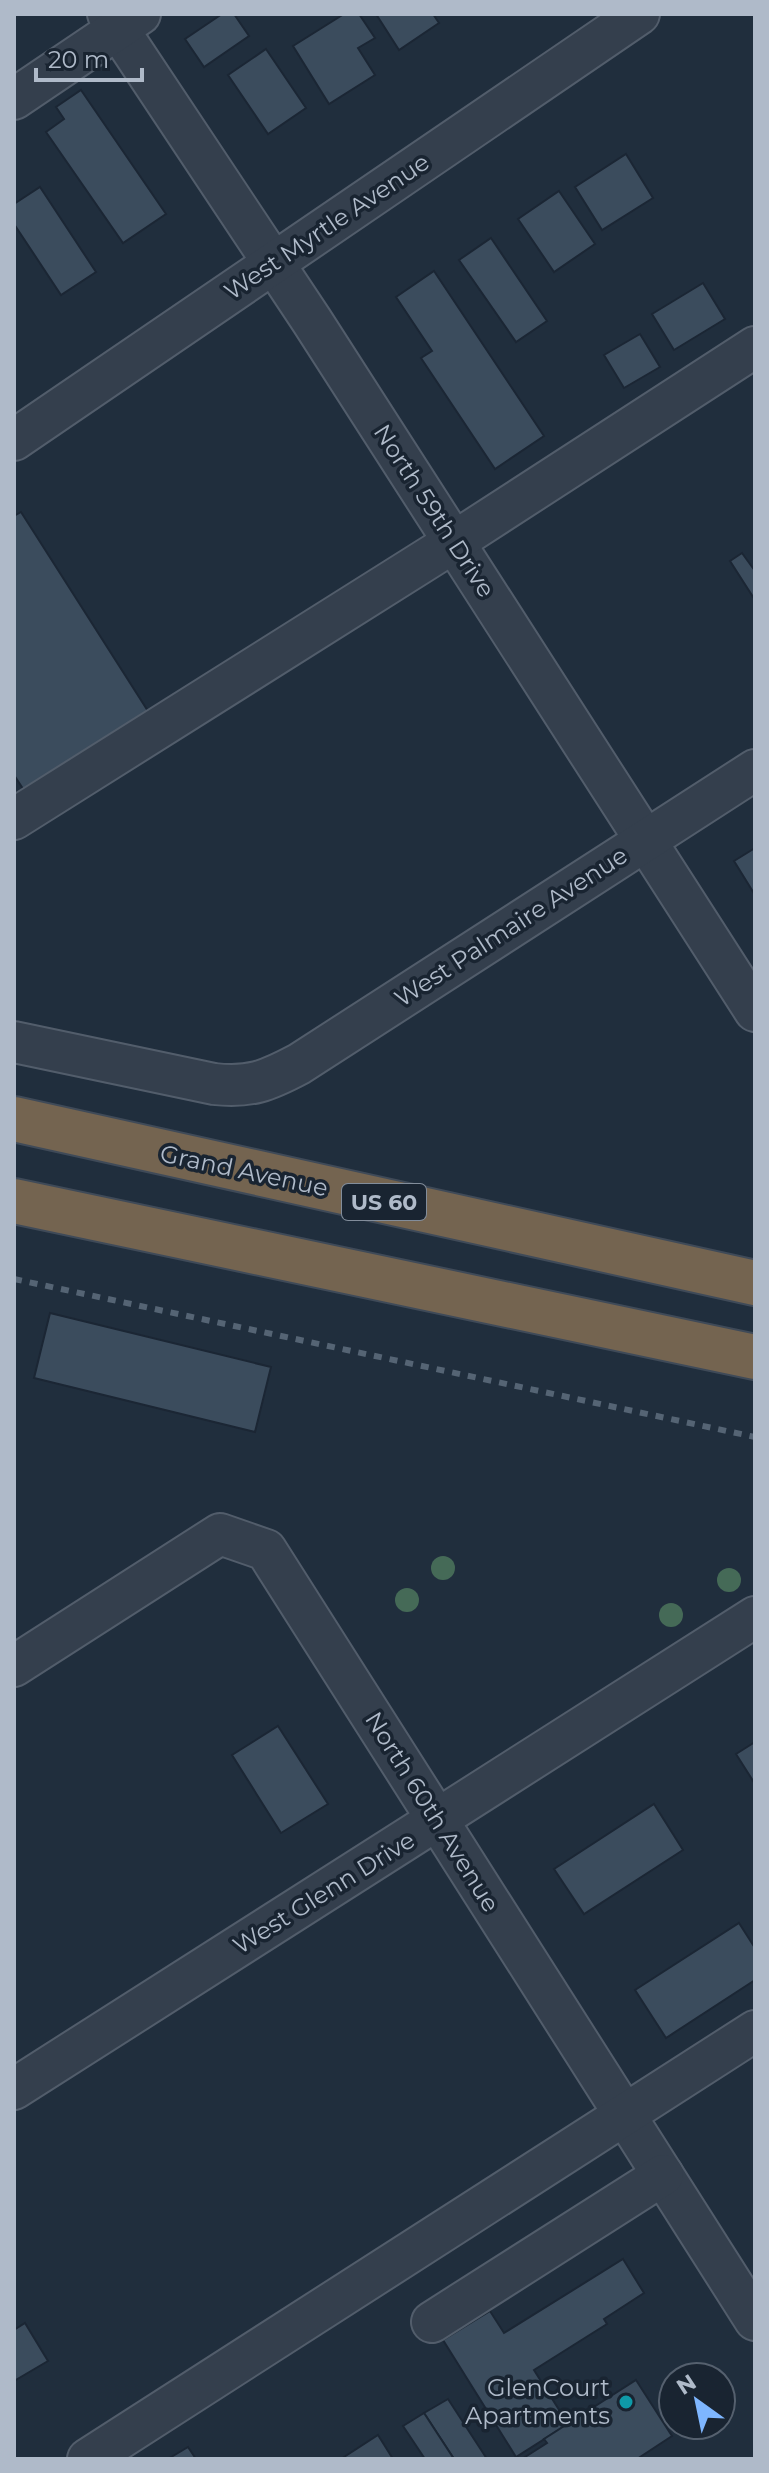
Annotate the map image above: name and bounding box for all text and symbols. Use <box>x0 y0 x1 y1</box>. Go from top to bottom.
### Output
scale bar <box>36 32 142 82</box>
text: 20 m <box>48 45 109 74</box>
street label: West Myrtle Avenue <box>219 147 435 306</box>
street label: North 59th Drive <box>368 419 501 603</box>
street label: West Palmaire Avenue <box>389 840 633 1013</box>
street label: Grand Avenue <box>158 1139 331 1202</box>
road number: US 60 <box>342 1184 426 1220</box>
street label: North 60th Avenue <box>359 1706 506 1917</box>
street label: West Glenn Drive <box>228 1825 420 1960</box>
north arrow <box>657 2361 737 2441</box>
text: N <box>672 2368 701 2401</box>
place label: GlenCourt Apartments <box>465 2373 610 2430</box>
marker: GlenCourt Apartments <box>617 2393 635 2411</box>

